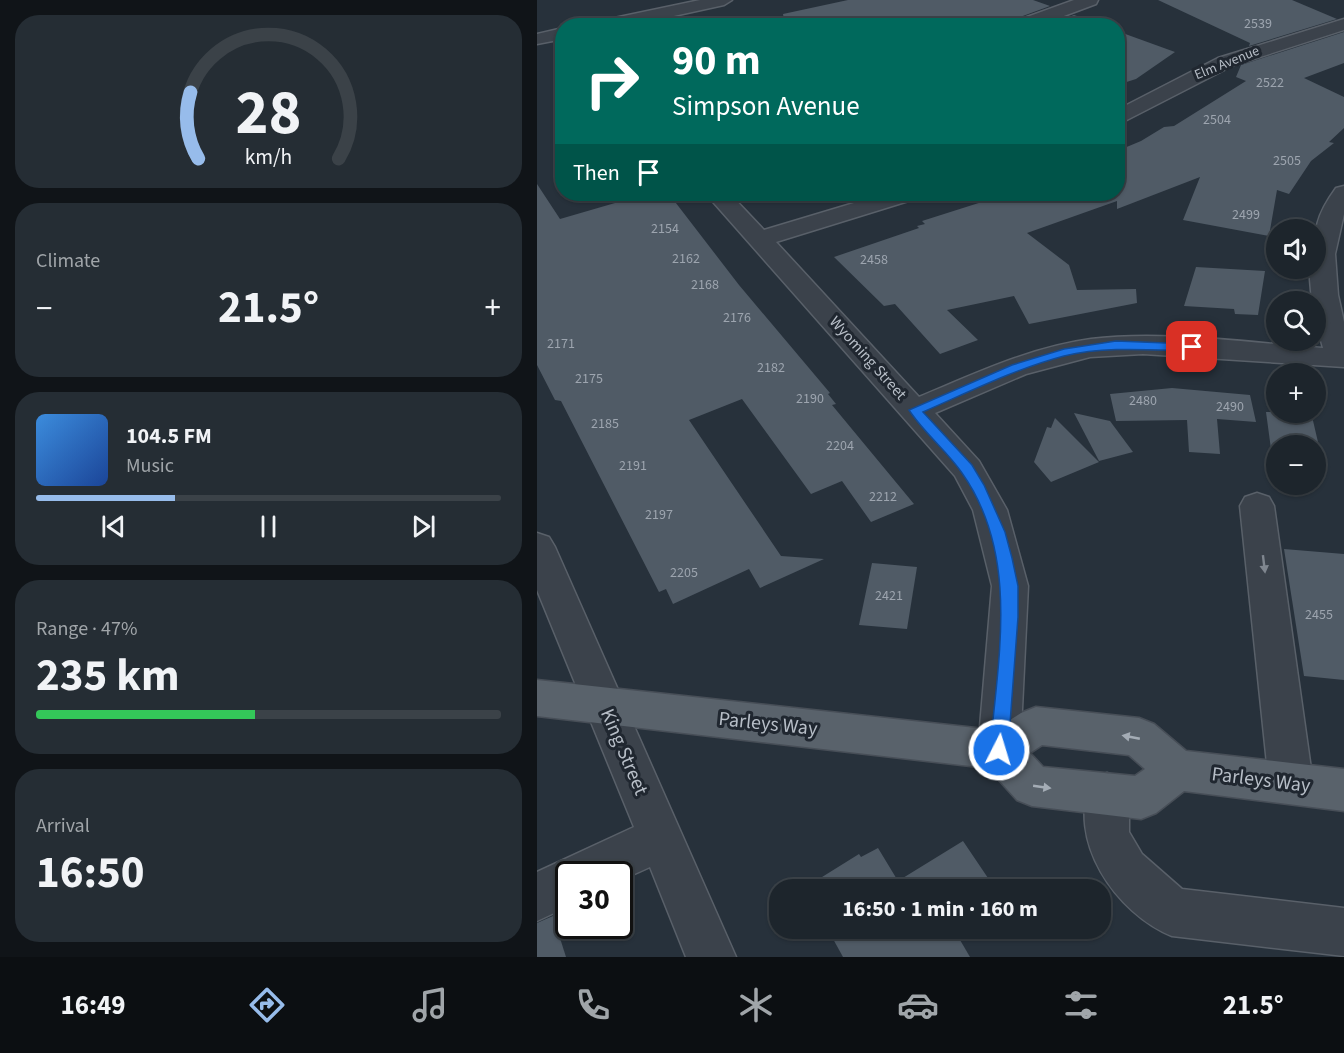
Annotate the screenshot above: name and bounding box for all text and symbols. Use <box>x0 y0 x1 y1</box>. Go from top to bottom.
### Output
house number: 2539 <box>1244 14 1272 34</box>
text: 90 m <box>672 31 761 91</box>
street label: Elm Avenue <box>1191 41 1263 85</box>
icon: right <box>573 42 651 120</box>
text: 28 <box>236 69 301 158</box>
house number: 2522 <box>1256 73 1284 93</box>
text: Simpson Avenue <box>672 87 860 126</box>
house number: 2504 <box>1203 110 1231 130</box>
text: km/h <box>245 142 292 173</box>
house number: 2505 <box>1273 151 1301 171</box>
icon: arrive <box>632 156 665 189</box>
text: Then <box>573 157 620 189</box>
house number: 2499 <box>1232 205 1260 225</box>
house number: 2154 <box>651 219 679 239</box>
map controls <box>1266 219 1326 495</box>
button: sound <box>1266 219 1326 279</box>
text: Climate <box>36 247 100 275</box>
house number: 2162 <box>672 249 700 269</box>
house number: 2458 <box>860 250 888 270</box>
house number: 2168 <box>691 275 719 295</box>
text: 21.5° <box>218 276 319 340</box>
text: − <box>36 285 52 332</box>
text: + <box>485 285 501 332</box>
button: search <box>1266 291 1326 351</box>
house number: 2176 <box>723 308 751 328</box>
street label: Wyoming Street <box>824 311 912 405</box>
pin <box>1166 321 1217 372</box>
icon: arrive <box>1175 330 1208 363</box>
house number: 2171 <box>547 334 575 354</box>
house number: 2182 <box>757 358 785 378</box>
button: + <box>1266 363 1326 423</box>
house number: 2175 <box>575 369 603 389</box>
house number: 2190 <box>796 389 824 409</box>
house number: 2480 <box>1129 391 1157 411</box>
house number: 2490 <box>1216 397 1244 417</box>
house number: 2185 <box>591 414 619 434</box>
text: 104.5 FM <box>126 420 212 452</box>
button: − <box>1266 435 1326 495</box>
house number: 2204 <box>826 436 854 456</box>
text: Music <box>126 452 174 480</box>
house number: 2191 <box>619 456 647 476</box>
house number: 2212 <box>869 487 897 507</box>
house number: 2197 <box>645 505 673 525</box>
icon: previous <box>97 510 130 543</box>
icon: pause <box>252 510 285 543</box>
icon: next <box>407 510 440 543</box>
one-way arrow <box>1259 554 1269 573</box>
house number: 2205 <box>670 563 698 583</box>
house number: 2421 <box>875 586 903 606</box>
house number: 2455 <box>1305 605 1333 625</box>
text: Range · 47% <box>36 615 137 643</box>
text: 235 km <box>36 644 180 708</box>
street label: King Street <box>593 704 655 800</box>
street label: Parleys Way <box>717 705 819 743</box>
position arrow <box>967 718 1031 782</box>
one-way arrow <box>1121 732 1140 741</box>
street label: Parleys Way <box>1210 760 1313 800</box>
one-way arrow <box>1033 782 1052 791</box>
text: Arrival <box>36 812 90 840</box>
text: 16:50 <box>36 841 145 905</box>
speed limit sign: 30 <box>555 861 633 939</box>
text: 16:50 · 1 min · 160 m <box>842 893 1038 925</box>
icon: directions <box>246 984 288 1026</box>
icon: music <box>409 984 451 1026</box>
icon: phone <box>572 984 614 1026</box>
icon: climate <box>735 984 777 1026</box>
icon: car <box>897 984 939 1026</box>
icon: filters <box>1060 984 1102 1026</box>
text: 16:49 <box>60 986 126 1025</box>
text: 21.5° <box>1223 986 1284 1025</box>

